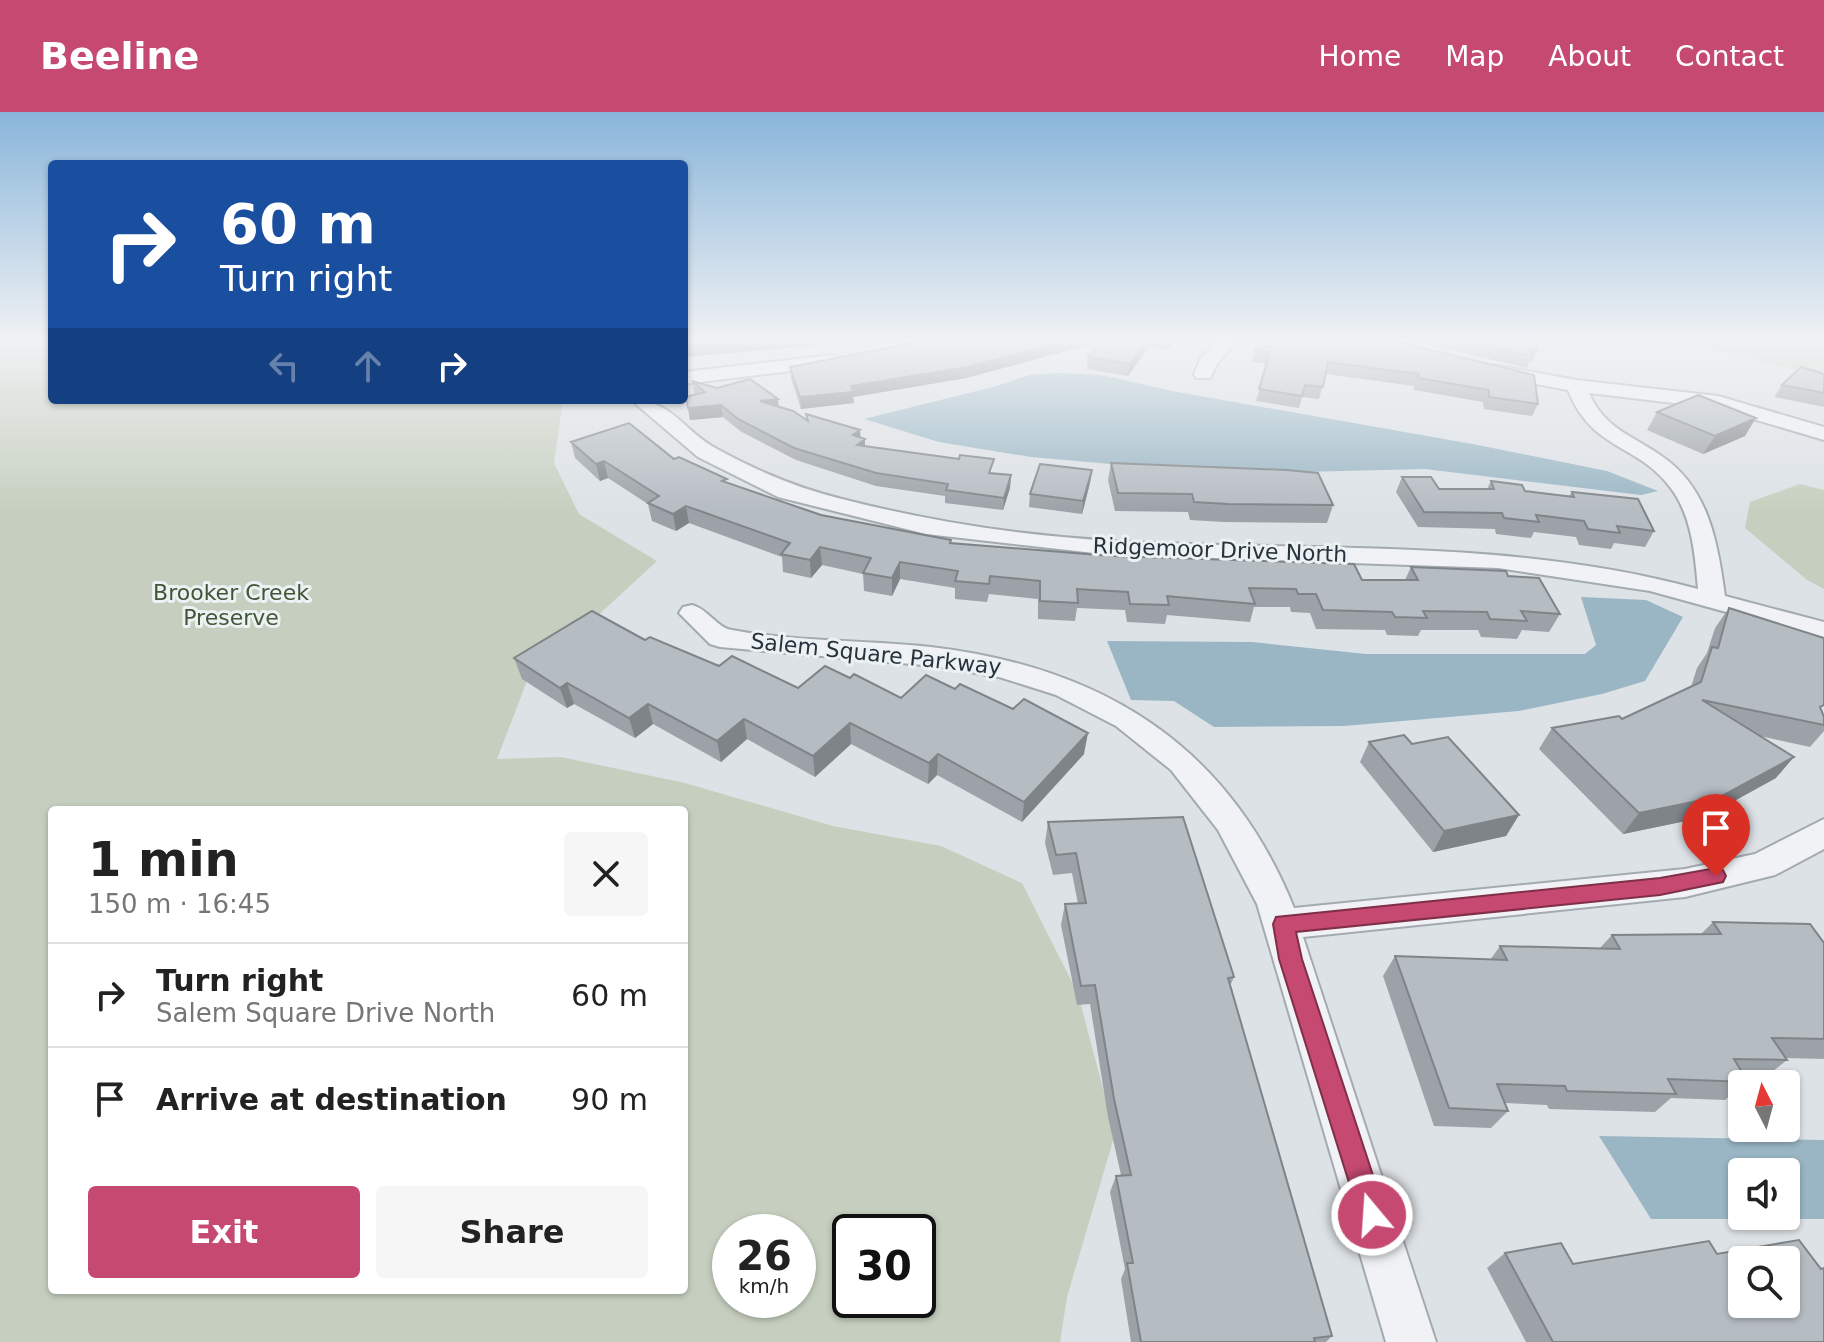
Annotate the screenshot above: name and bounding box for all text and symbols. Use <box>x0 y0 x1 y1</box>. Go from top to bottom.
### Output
text: Beeline <box>40 34 199 78</box>
text: Home <box>1318 40 1401 73</box>
text: Map <box>1445 40 1504 73</box>
text: About <box>1548 40 1631 73</box>
text: Contact <box>1675 40 1784 73</box>
text: 60 m <box>220 191 376 256</box>
icon: right <box>88 192 192 296</box>
text: Turn right <box>220 258 392 299</box>
icon: left <box>262 344 306 388</box>
icon: ahead <box>346 344 390 388</box>
icon: right <box>430 344 474 388</box>
street label: Ridgemoor Drive North <box>1092 533 1348 567</box>
park label: Brooker Creek Preserve <box>153 580 309 630</box>
street label: Salem Square Parkway <box>749 628 1003 680</box>
pin <box>1682 794 1750 876</box>
icon: arrive <box>1694 806 1738 850</box>
text: 1 min <box>88 831 239 887</box>
button: close <box>564 832 648 916</box>
text: 150 m · 16:45 <box>88 889 271 919</box>
text: Turn right <box>156 963 323 998</box>
icon: right <box>88 973 132 1017</box>
text: 60 m <box>571 978 648 1013</box>
text: Salem Square Drive North <box>156 998 495 1028</box>
north arrow <box>1728 1070 1800 1142</box>
map controls <box>1728 1070 1800 1318</box>
icon: arrive <box>88 1077 132 1121</box>
text: Arrive at destination <box>156 1082 507 1117</box>
text: 90 m <box>571 1082 648 1117</box>
button: sound <box>1728 1158 1800 1230</box>
position arrow <box>1330 1173 1414 1257</box>
button: Exit <box>88 1186 360 1278</box>
button: Share <box>376 1186 648 1278</box>
speed limit sign: 30 <box>832 1214 936 1318</box>
text: 26 <box>736 1233 792 1279</box>
button: search <box>1728 1246 1800 1318</box>
text: km/h <box>739 1274 789 1298</box>

